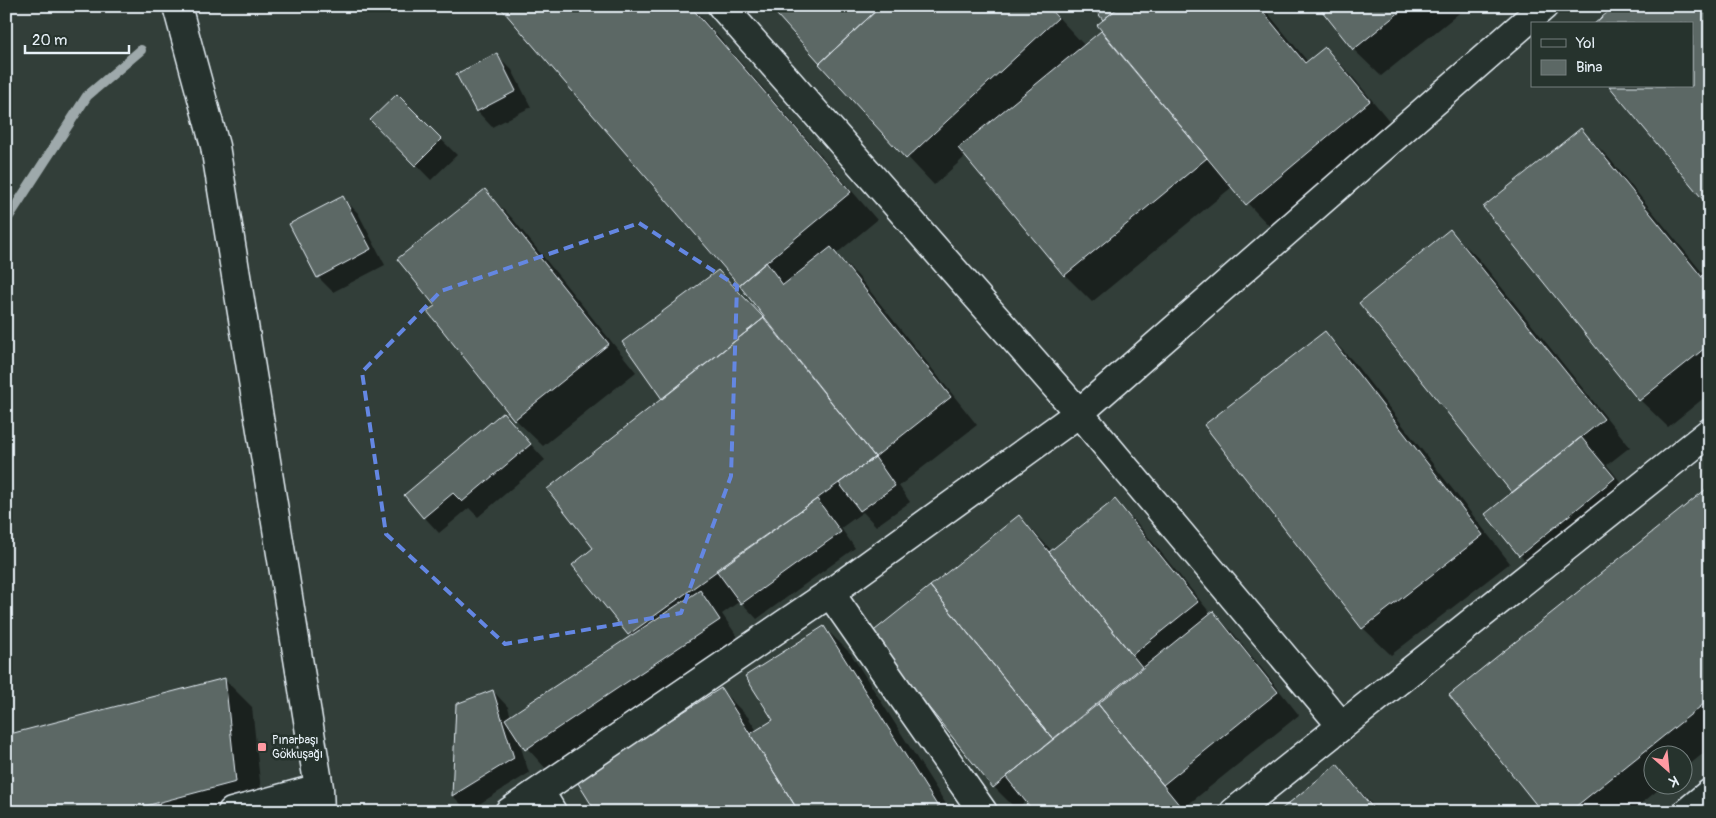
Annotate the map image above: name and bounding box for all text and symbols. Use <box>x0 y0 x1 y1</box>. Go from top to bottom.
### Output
scale bar <box>25 22 129 54</box>
legend <box>1531 22 1694 88</box>
text: 20 m <box>32 31 67 50</box>
text: Yol <box>1575 34 1595 53</box>
text: Bina <box>1576 58 1603 77</box>
place label: Pınarbaşı Gökkuşağı <box>272 733 323 762</box>
marker: Pınarbaşı Gökkuşağı <box>256 741 268 753</box>
north arrow <box>1644 746 1694 796</box>
text: K <box>1666 772 1681 791</box>

